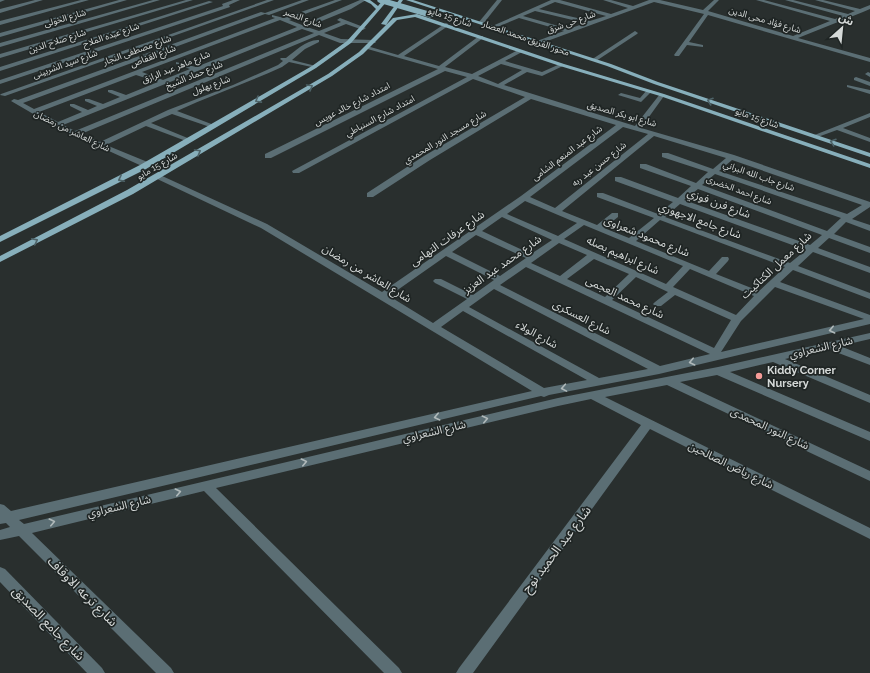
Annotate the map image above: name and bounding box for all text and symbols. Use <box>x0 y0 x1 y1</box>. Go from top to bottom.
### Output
street label: شارع 15 مايو <box>426 5 473 31</box>
street label: شارع فؤاد محى الدين <box>727 5 802 37</box>
street label: شارع النصر <box>281 6 323 31</box>
street label: شارع الخولى <box>43 7 88 31</box>
north arrow <box>822 8 862 48</box>
street label: شارع حى شرق <box>545 9 598 37</box>
text: ش <box>837 10 856 29</box>
street label: محور الفريق محمد العصار <box>480 18 571 59</box>
street label: شارع عبده الملاح <box>81 21 141 51</box>
street label: شارع صلاح الدين <box>27 27 88 57</box>
street label: شارع مصطفى النجار <box>100 33 173 69</box>
street label: شارع القفاص <box>129 43 178 71</box>
street label: شارع سيد الشربينى <box>31 48 99 82</box>
street label: شارع ماهر عبد الرازق <box>140 49 212 87</box>
street label: شارع حماد الشيخ <box>164 59 225 93</box>
street label: شارع بهلول <box>190 73 232 98</box>
street label: امتداد شارع خالد عويس <box>312 81 393 129</box>
one-way arrow <box>306 84 313 91</box>
street label: امتداد شارع السنباطي <box>344 93 417 140</box>
one-way arrow <box>254 96 262 103</box>
one-way arrow <box>706 98 713 106</box>
street label: شارع ابو بكر الصديق <box>586 99 658 131</box>
street label: شارع 15 مايو <box>733 106 780 132</box>
street label: شارع العاشر من رمضان <box>32 108 112 156</box>
street label: شارع مسجد النور المحمدي <box>402 108 489 167</box>
street label: شارع عبد المنعم الشامى <box>530 123 605 184</box>
one-way arrow <box>830 139 837 147</box>
street label: شارع حسن عبد ربه <box>570 140 629 190</box>
street label: شارع 15 مايو <box>135 150 180 183</box>
one-way arrow <box>194 150 201 157</box>
street label: شارع جاب الله البراني <box>721 159 796 195</box>
one-way arrow <box>117 174 125 182</box>
street label: شارع احمد الخضرى <box>704 174 773 208</box>
street label: شارع فرن فوزي <box>685 186 753 223</box>
street label: شارع جامع الاجهوري <box>656 199 743 244</box>
street label: شارع عرفات التهامى <box>408 208 488 270</box>
street label: شارع محمود شعراوى <box>602 213 692 261</box>
street label: شارع معمل الكتاكيت <box>738 229 815 302</box>
street label: شارع محمد عبد العزيز <box>460 232 545 298</box>
street label: شارع ابراهيم بصله <box>584 234 661 279</box>
one-way arrow <box>30 238 38 246</box>
street label: شارع العاشر من رمضان <box>319 242 414 306</box>
street label: شارع محمد العجمى <box>583 274 666 322</box>
street label: شارع العسكرى <box>550 297 613 339</box>
street label: شارع الولاء <box>513 318 560 352</box>
one-way arrow <box>829 325 836 334</box>
street label: شارع الشعراوي <box>788 334 855 364</box>
one-way arrow <box>688 358 695 366</box>
place label: Kiddy Corner Nursery <box>767 364 836 390</box>
marker: Kiddy Corner Nursery <box>754 371 764 381</box>
one-way arrow <box>561 383 567 392</box>
street label: شارع النور المحمدى <box>728 405 811 453</box>
one-way arrow <box>434 412 441 420</box>
one-way arrow <box>482 415 489 423</box>
street label: شارع الشعراوي <box>401 418 468 448</box>
street label: شارع رياض الصالحين <box>686 439 776 493</box>
one-way arrow <box>301 458 308 467</box>
one-way arrow <box>175 489 181 497</box>
street label: شارع الشعراوي <box>86 493 153 523</box>
street label: شارع عبد الحميد نوح <box>519 503 596 598</box>
one-way arrow <box>48 519 55 527</box>
street label: شارع ترعه الاوقاف <box>43 553 121 631</box>
street label: شارع جامع الصديق <box>7 583 88 666</box>

